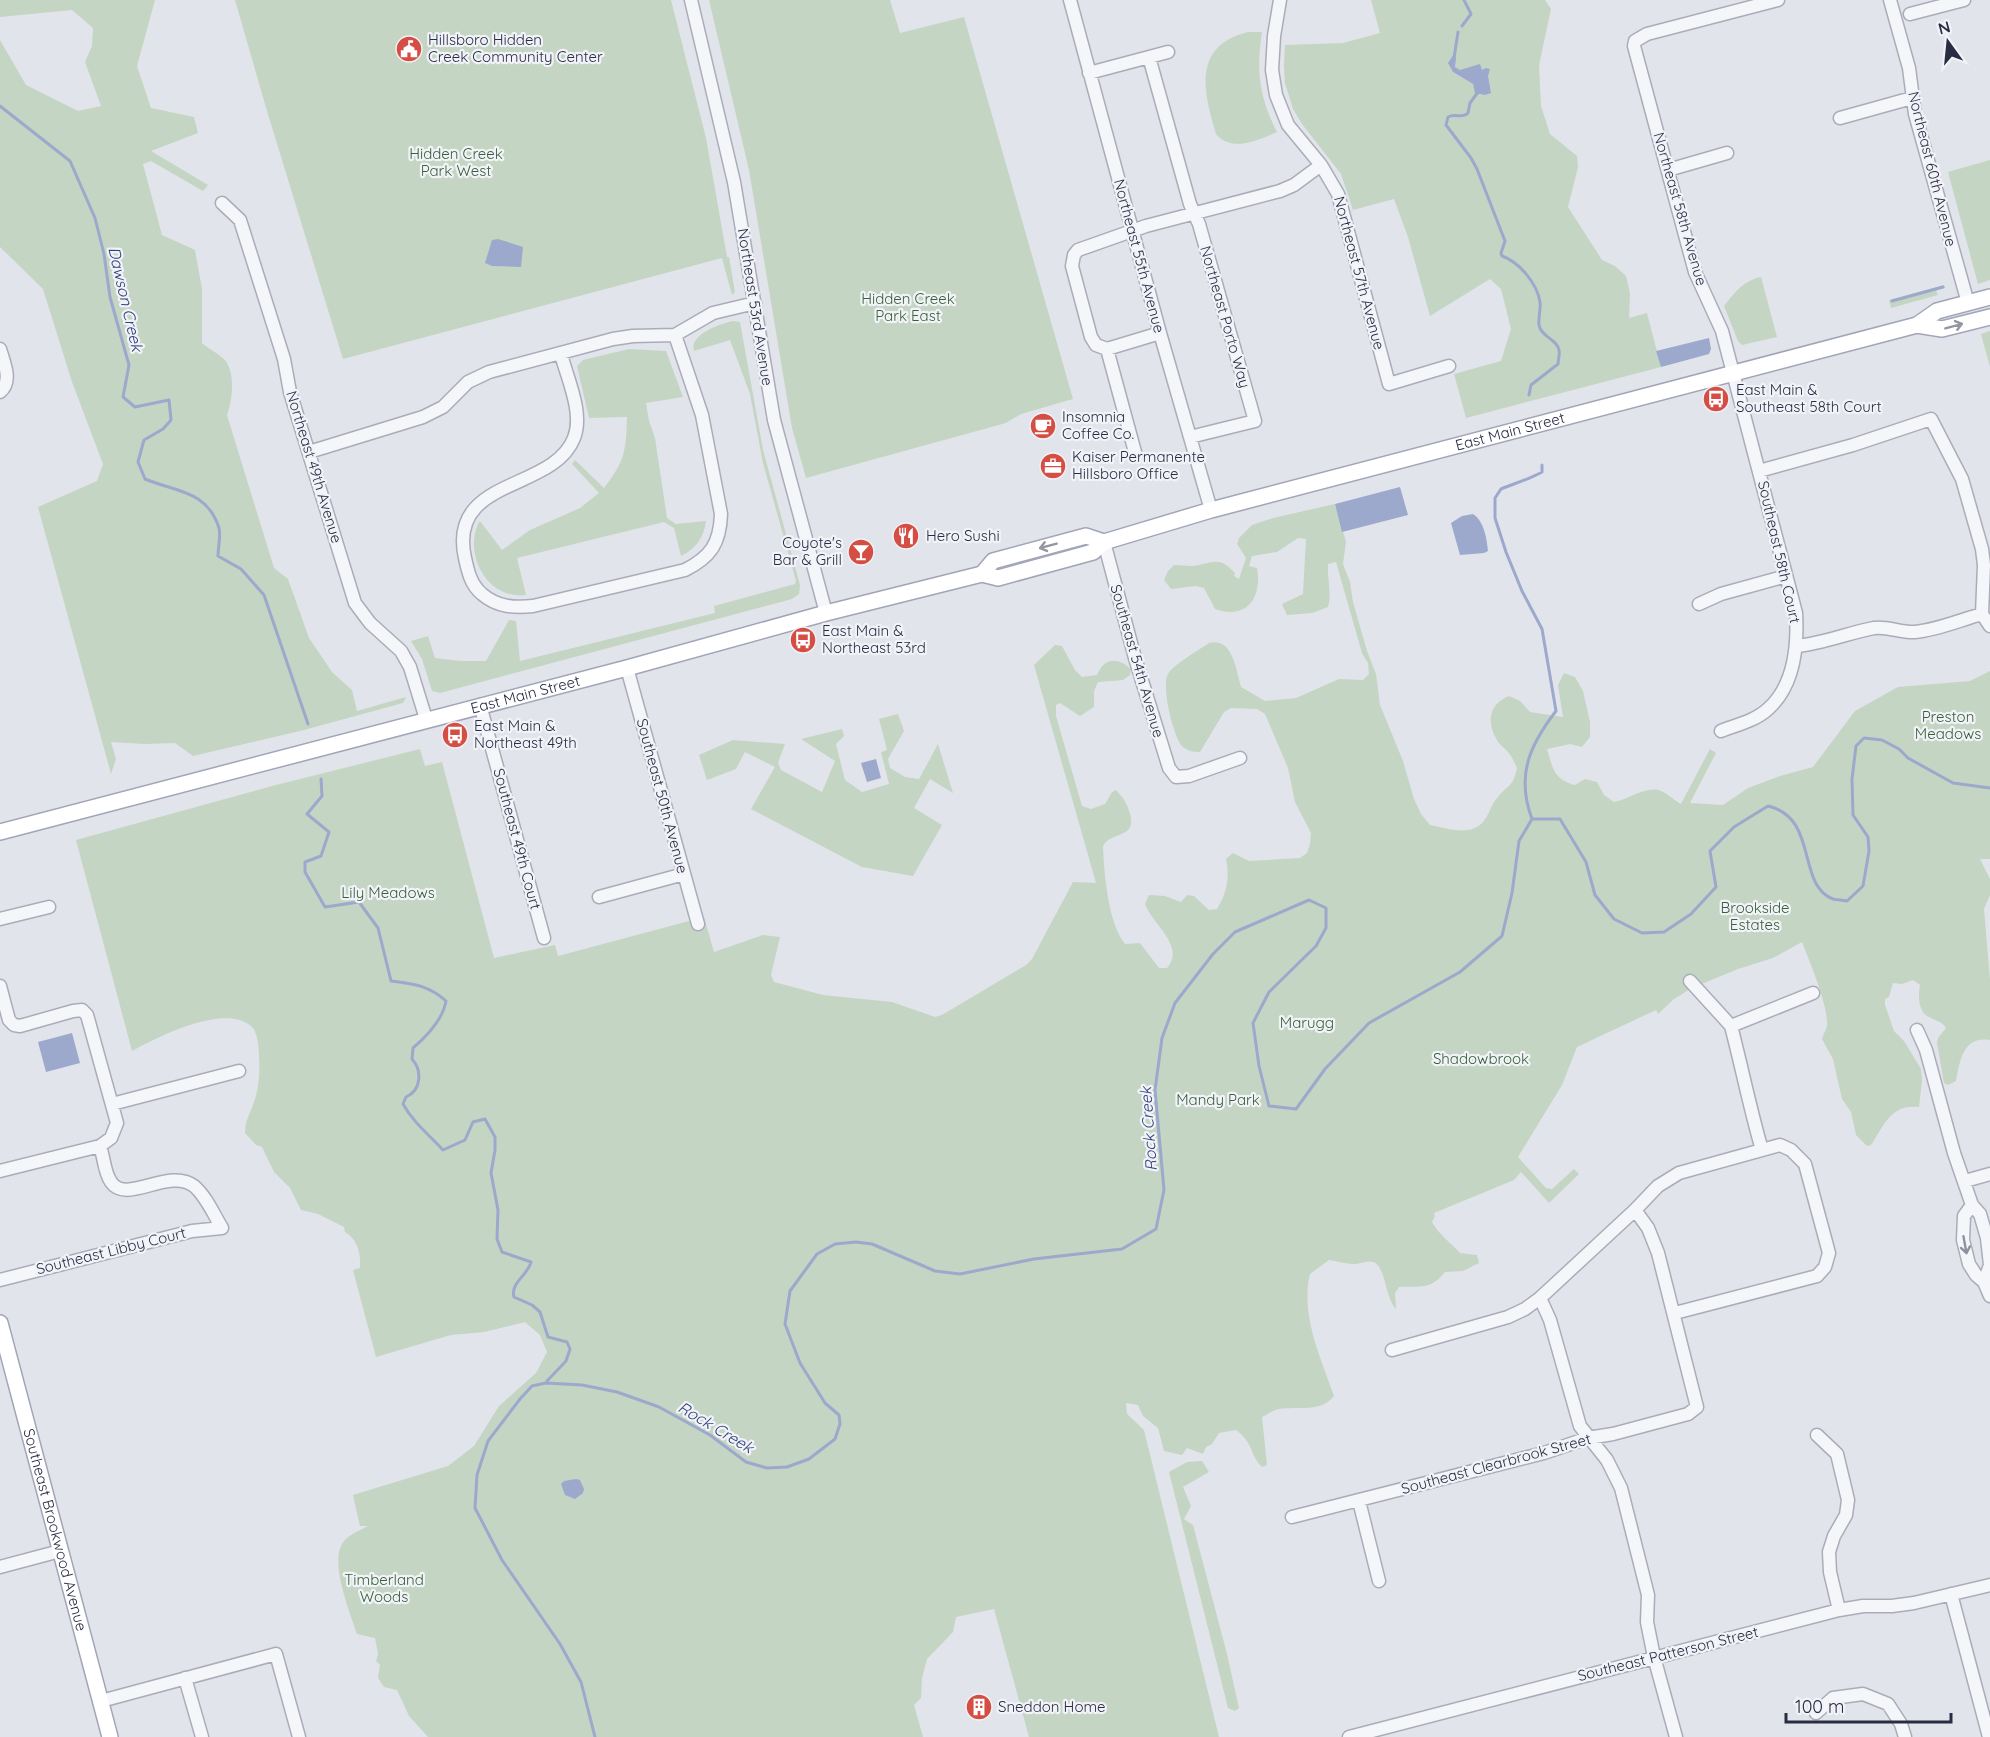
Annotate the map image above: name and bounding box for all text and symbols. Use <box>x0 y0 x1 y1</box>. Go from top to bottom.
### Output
north arrow <box>1918 12 1978 72</box>
text: N <box>1936 16 1952 39</box>
place label: Hillsboro Hidden Creek Community Center <box>428 30 603 66</box>
public building icon: Hillsboro Hidden Creek Community Center <box>394 34 424 64</box>
street label: Northeast 60th Avenue <box>1904 89 1961 248</box>
street label: Northeast 58th Avenue <box>1650 130 1711 288</box>
park label: Hidden Creek Park West <box>409 144 503 180</box>
street label: Northeast 55th Avenue <box>1110 177 1169 335</box>
street label: Northeast 57th Avenue <box>1330 194 1389 352</box>
street label: Northeast 53rd Avenue <box>734 227 777 387</box>
street label: Northeast Porto Way <box>1196 244 1255 390</box>
water label: Dawson Creek <box>104 245 148 355</box>
park label: Hidden Creek Park East <box>861 289 955 325</box>
one-way arrow <box>1944 320 1963 332</box>
place label: East Main & Southeast 58th Court <box>1736 380 1882 416</box>
bus stop icon: East Main & Southeast 58th Court <box>1701 384 1731 414</box>
street label: Northeast 49th Avenue <box>282 388 347 545</box>
place label: Insomnia Coffee Co. <box>1062 407 1134 443</box>
street label: East Main Street <box>1453 408 1567 455</box>
cafe icon: Insomnia Coffee Co. <box>1028 411 1058 441</box>
place label: Kaiser Permanente Hillsboro Office <box>1072 447 1205 483</box>
office icon: Kaiser Permanente Hillsboro Office <box>1038 451 1068 481</box>
street label: Southeast 58th Court <box>1754 479 1805 625</box>
restaurant icon: Hero Sushi <box>891 521 921 551</box>
place label: Hero Sushi <box>926 526 1000 545</box>
place label: Coyote's Bar & Grill <box>773 533 842 569</box>
bar icon: Coyote's Bar & Grill <box>846 537 876 567</box>
one-way arrow <box>1039 541 1058 552</box>
street label: Southeast 54th Avenue <box>1106 582 1168 740</box>
place label: East Main & Northeast 53rd <box>822 621 926 657</box>
bus stop icon: East Main & Northeast 53rd <box>788 625 818 655</box>
street label: East Main Street <box>468 671 582 718</box>
park label: Preston Meadows <box>1915 707 1981 743</box>
place label: East Main & Northeast 49th <box>474 716 577 752</box>
street label: Southeast 50th Avenue <box>633 716 692 875</box>
bus stop icon: East Main & Northeast 49th <box>440 720 470 750</box>
street label: Southeast 49th Court <box>489 766 545 912</box>
park label: Lily Meadows <box>341 883 435 902</box>
park label: Brookside Estates <box>1720 898 1790 934</box>
park label: Marugg <box>1280 1013 1334 1032</box>
park label: Shadowbrook <box>1433 1049 1529 1068</box>
water label: Rock Creek <box>1135 1085 1161 1172</box>
park label: Mandy Park <box>1176 1090 1260 1109</box>
street label: Southeast Libby Court <box>34 1223 188 1278</box>
one-way arrow <box>1960 1235 1971 1254</box>
water label: Rock Creek <box>675 1397 759 1458</box>
street label: Southeast Brookwood Avenue <box>19 1426 91 1633</box>
street label: Southeast Clearbrook Street <box>1399 1429 1593 1498</box>
park label: Timberland Woods <box>344 1570 424 1606</box>
street label: Southeast Patterson Street <box>1576 1622 1760 1685</box>
scale bar <box>1786 1686 1951 1724</box>
building icon: Sneddon Home <box>964 1692 994 1722</box>
text: 100 m <box>1795 1695 1844 1718</box>
place label: Sneddon Home <box>998 1697 1106 1716</box>

